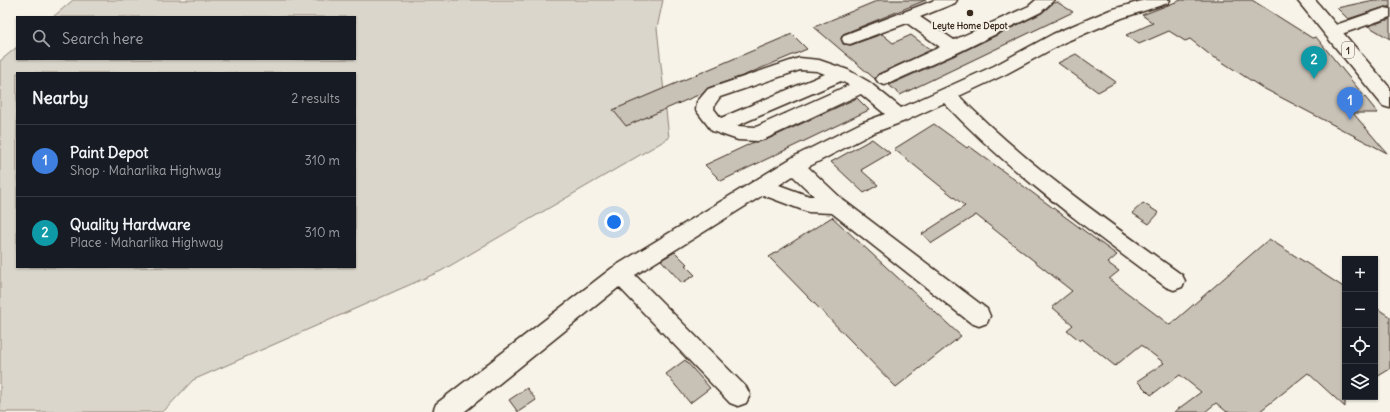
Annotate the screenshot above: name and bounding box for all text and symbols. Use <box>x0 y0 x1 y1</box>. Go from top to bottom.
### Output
marker: Leyte Home Depot <box>965 8 975 18</box>
search box <box>16 16 356 60</box>
place label: Leyte Home Depot <box>932 20 1009 32</box>
icon: search <box>30 27 52 49</box>
text: Search here <box>62 29 143 48</box>
road number: 1 <box>1342 42 1354 58</box>
pin: 2 <box>1301 46 1327 79</box>
text: Nearby <box>32 87 88 109</box>
pin: 1 <box>1337 87 1363 120</box>
text: 2 results <box>291 90 340 107</box>
text: Paint Depot <box>70 143 148 162</box>
text: 1 <box>42 152 48 169</box>
text: 310 m <box>305 152 340 169</box>
text: Shop · Maharlika Highway <box>70 162 221 179</box>
your location <box>604 212 624 232</box>
text: Quality Hardware <box>70 215 191 234</box>
text: 2 <box>41 224 49 241</box>
text: 310 m <box>305 224 340 241</box>
text: Place · Maharlika Highway <box>70 234 223 251</box>
map controls <box>1342 256 1378 400</box>
button: + <box>1342 256 1378 292</box>
button: − <box>1342 292 1378 328</box>
button: locate <box>1342 328 1378 364</box>
button: layers <box>1342 364 1378 400</box>

